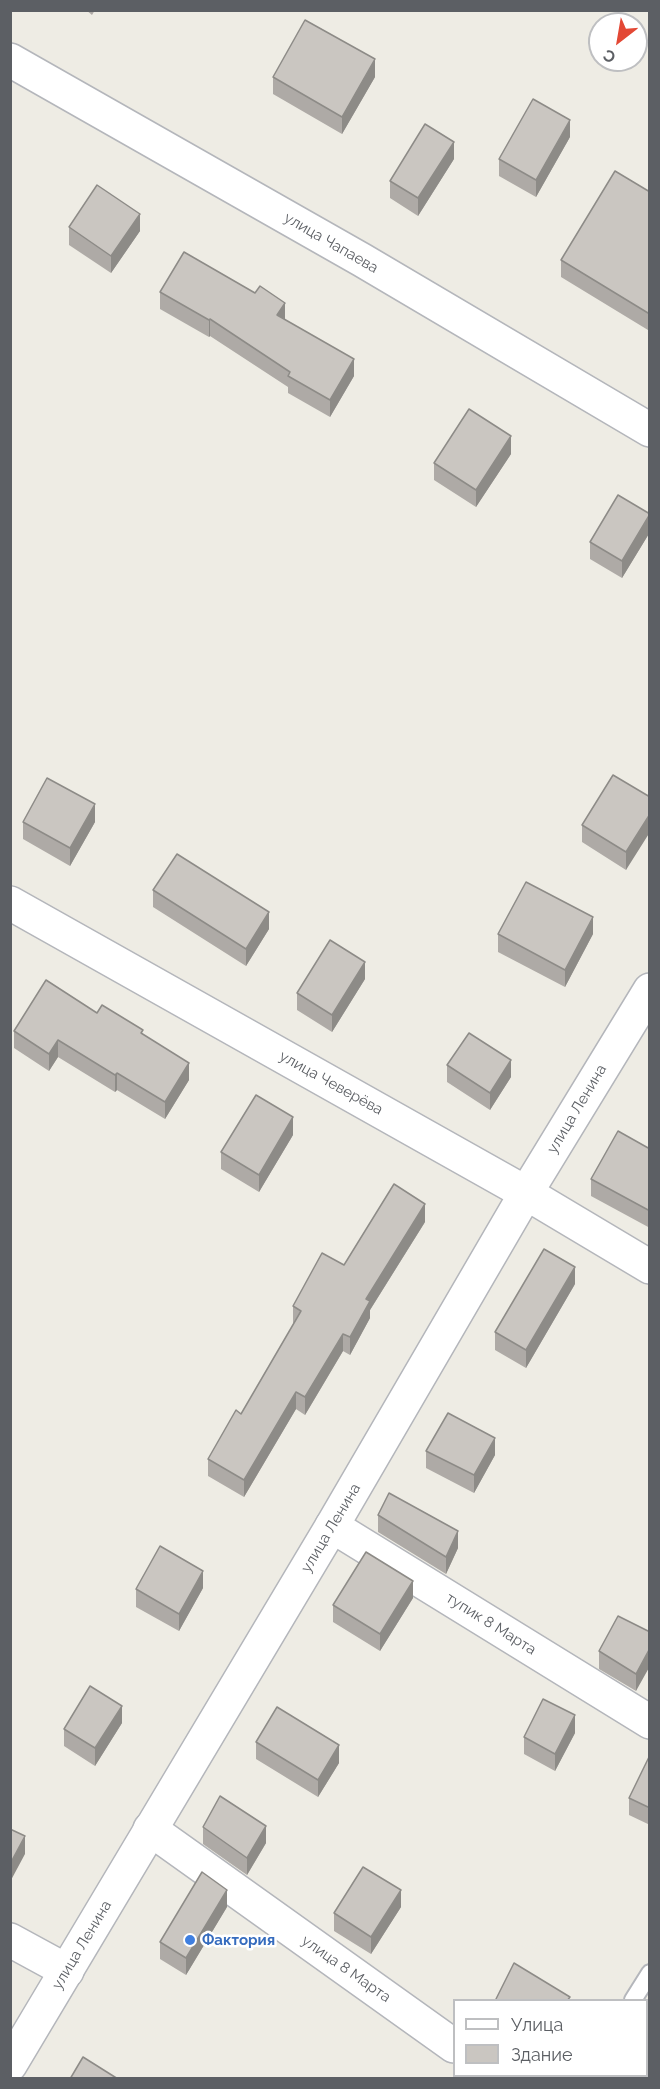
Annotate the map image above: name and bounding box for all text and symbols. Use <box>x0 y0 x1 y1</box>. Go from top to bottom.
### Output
north arrow <box>588 12 648 72</box>
text: С <box>600 45 619 67</box>
street label: улица Чапаева <box>281 209 381 277</box>
street label: улица Чеверёва <box>276 1047 386 1119</box>
street label: улица Ленина <box>543 1061 611 1157</box>
street label: улица Ленина <box>297 1480 365 1576</box>
street label: тупик 8 Марта <box>443 1589 539 1659</box>
street label: улица Ленина <box>48 1897 116 1993</box>
place label: Фактория <box>202 1931 275 1949</box>
street label: улица 8 Марта <box>298 1932 394 2006</box>
marker: Фактория <box>183 1933 197 1947</box>
legend <box>453 1999 648 2077</box>
text: Улица <box>511 2014 563 2035</box>
text: Здание <box>511 2044 573 2065</box>

